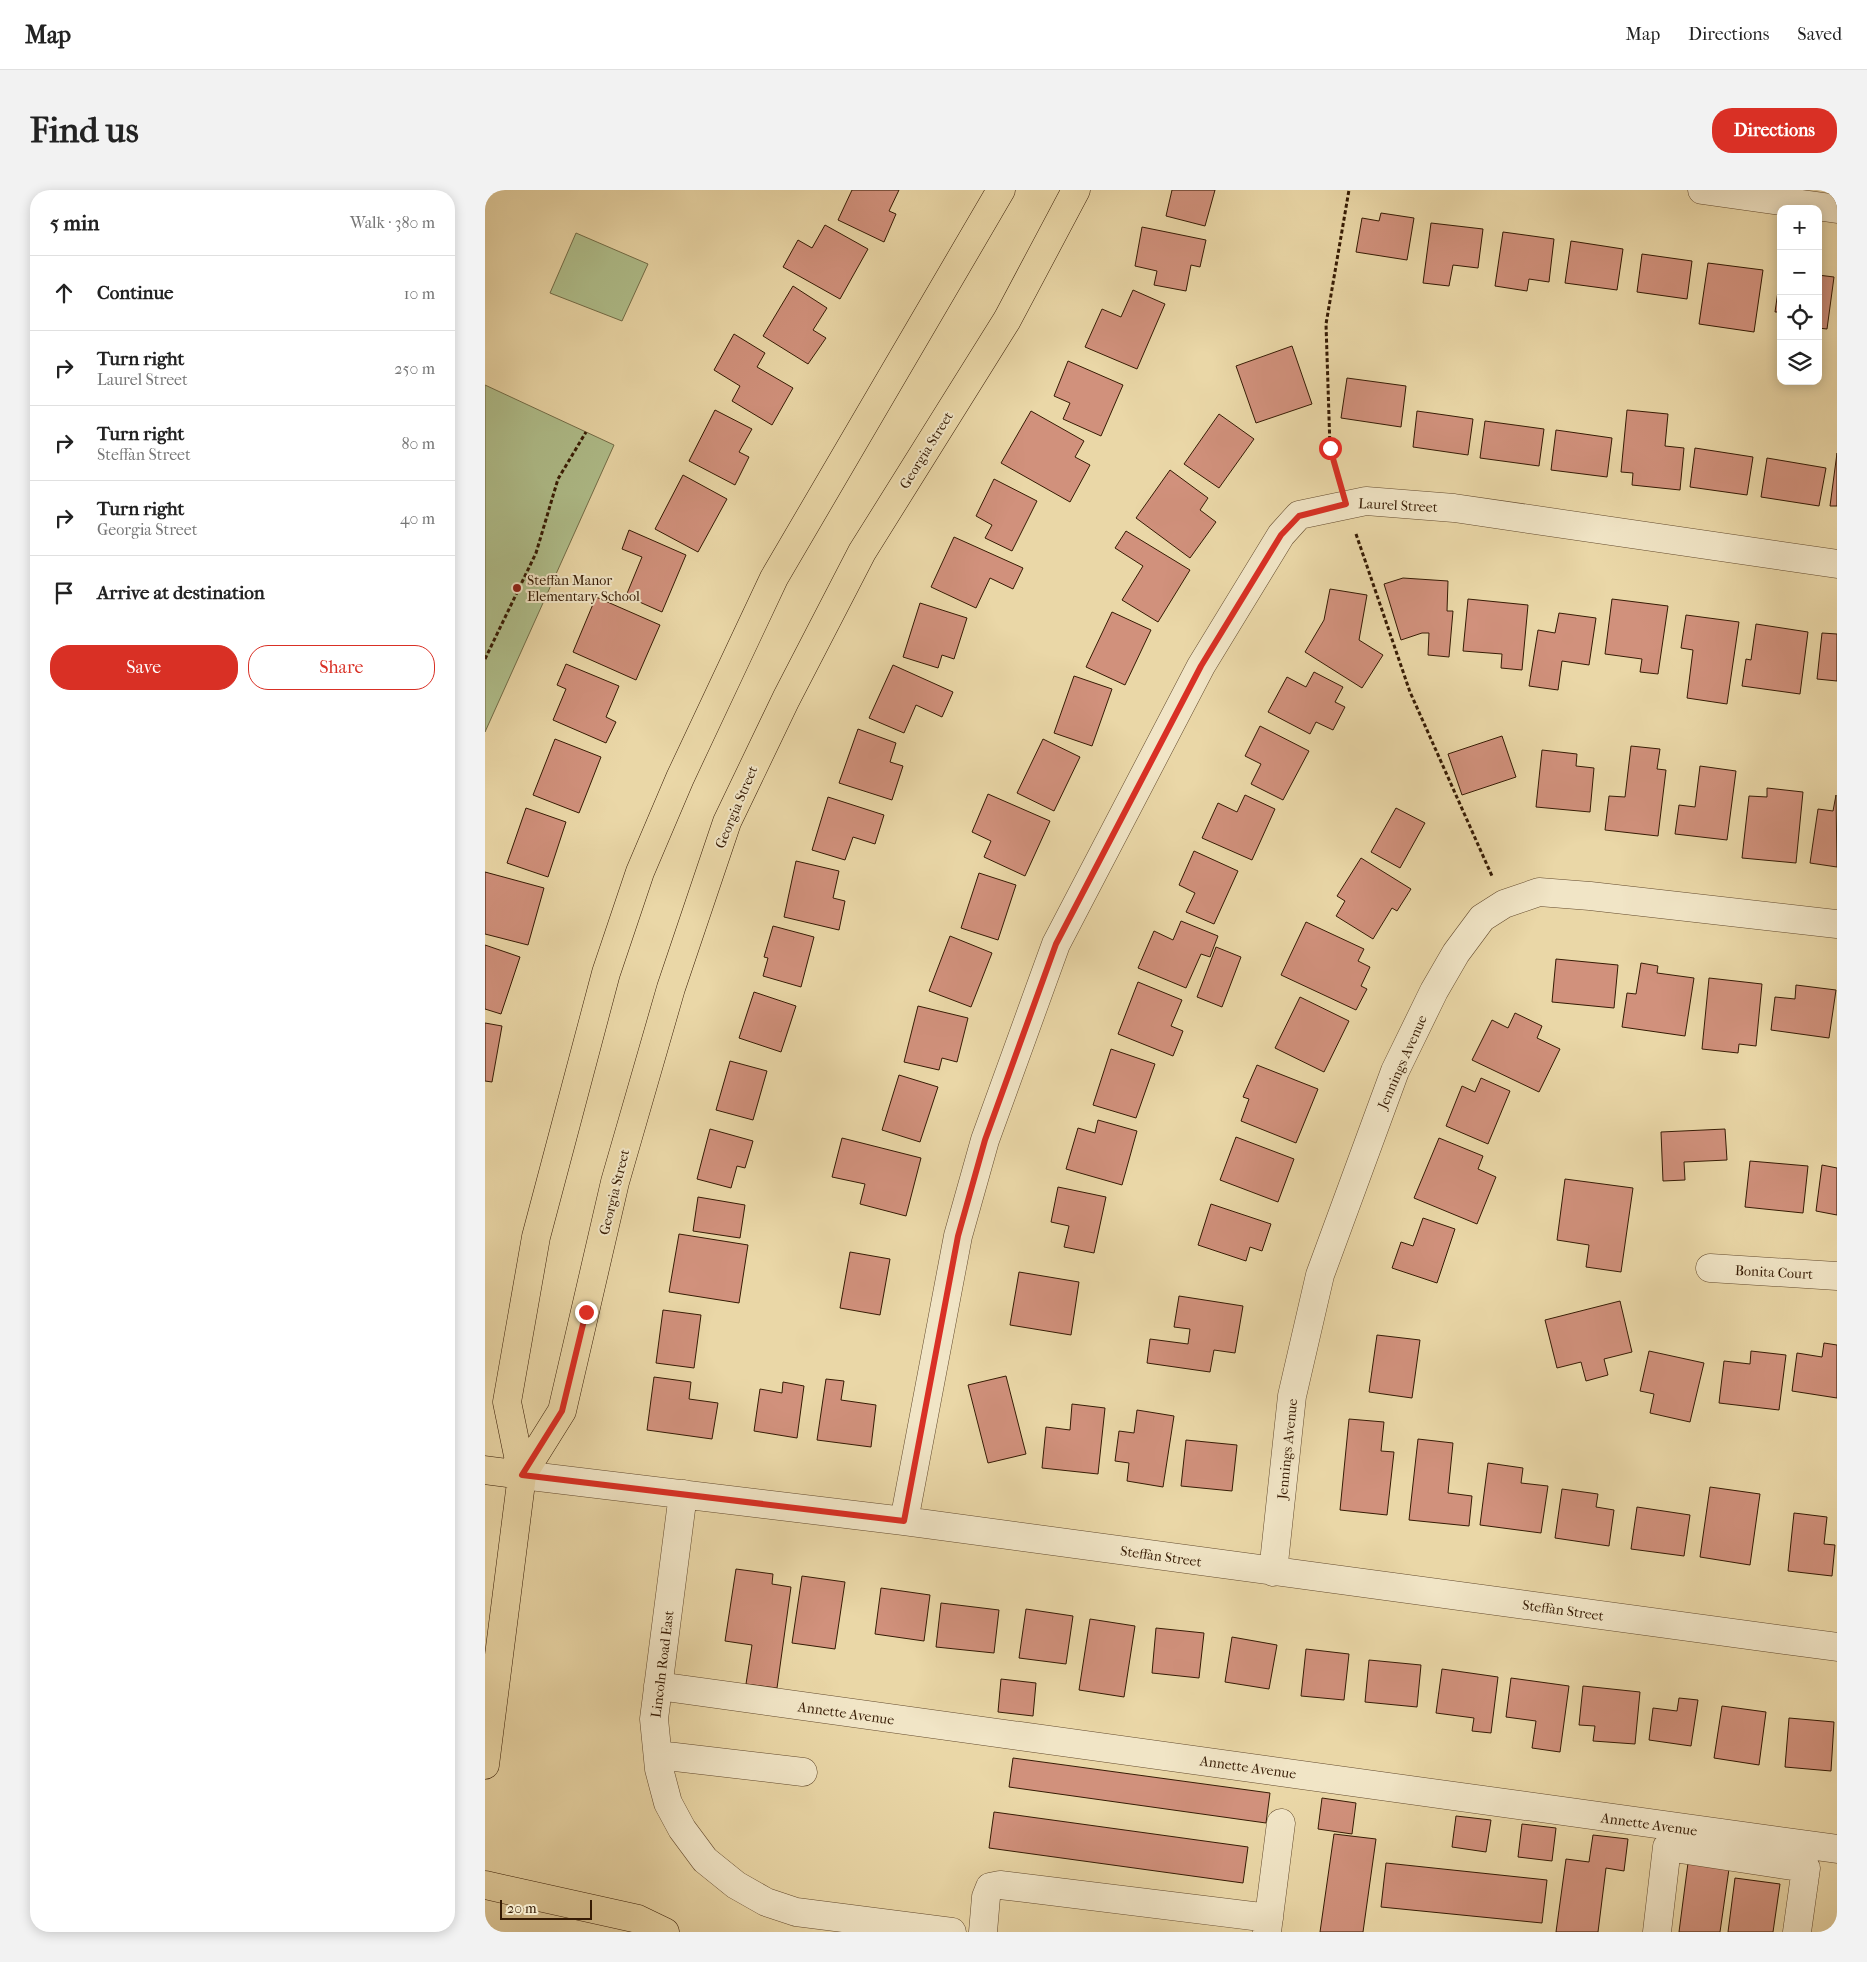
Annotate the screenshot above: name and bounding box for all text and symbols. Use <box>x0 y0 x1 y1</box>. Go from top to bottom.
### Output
text: Map <box>25 21 71 49</box>
text: Map <box>1626 24 1660 45</box>
text: Directions <box>1688 24 1769 45</box>
text: Saved <box>1797 24 1842 45</box>
button: Directions <box>1712 108 1837 153</box>
text: Find us <box>30 110 139 151</box>
map controls <box>1777 205 1822 385</box>
button: + <box>1777 205 1822 250</box>
text: 5 min <box>50 211 99 235</box>
text: Walk · 380 m <box>350 213 435 232</box>
button: − <box>1777 250 1822 295</box>
icon: ahead <box>50 279 78 307</box>
text: Continue <box>97 282 173 304</box>
text: 10 m <box>404 284 435 303</box>
button: locate <box>1777 295 1822 340</box>
button: layers <box>1777 340 1822 385</box>
text: Turn right <box>97 348 184 370</box>
icon: right <box>50 354 78 382</box>
text: 250 m <box>394 359 435 378</box>
text: Laurel Street <box>97 370 188 389</box>
street label: Georgia Street <box>896 409 957 492</box>
text: Turn right <box>97 423 184 445</box>
icon: right <box>50 429 78 457</box>
text: 80 m <box>401 434 435 453</box>
route start <box>1319 437 1342 460</box>
text: Steffan Street <box>97 445 191 464</box>
street label: Laurel Street <box>1358 495 1438 516</box>
text: Turn right <box>97 498 184 520</box>
icon: right <box>50 504 78 532</box>
text: 40 m <box>400 509 435 528</box>
text: Georgia Street <box>97 520 197 539</box>
place label: Steffan Manor Elementary School <box>527 572 640 605</box>
icon: arrive <box>50 579 78 607</box>
text: Arrive at destination <box>97 582 265 604</box>
marker: Steffan Manor Elementary School <box>511 582 523 594</box>
button: Save <box>50 645 238 690</box>
button: Share <box>248 645 435 690</box>
street label: Georgia Street <box>711 763 761 851</box>
street label: Jennings Avenue <box>1374 1012 1431 1113</box>
street label: Georgia Street <box>596 1147 633 1237</box>
street label: Bonita Court <box>1735 1262 1813 1283</box>
route end <box>575 1301 598 1324</box>
street label: Jennings Avenue <box>1274 1398 1301 1501</box>
street label: Steffan Street <box>1119 1542 1203 1571</box>
street label: Steffan Street <box>1521 1596 1605 1625</box>
street label: Lincoln Road East <box>647 1609 678 1719</box>
street label: Annette Avenue <box>796 1698 895 1729</box>
street label: Annette Avenue <box>1198 1752 1297 1783</box>
street label: Annette Avenue <box>1599 1809 1698 1840</box>
scale bar <box>500 1897 593 1920</box>
text: 20 m <box>507 1900 537 1917</box>

